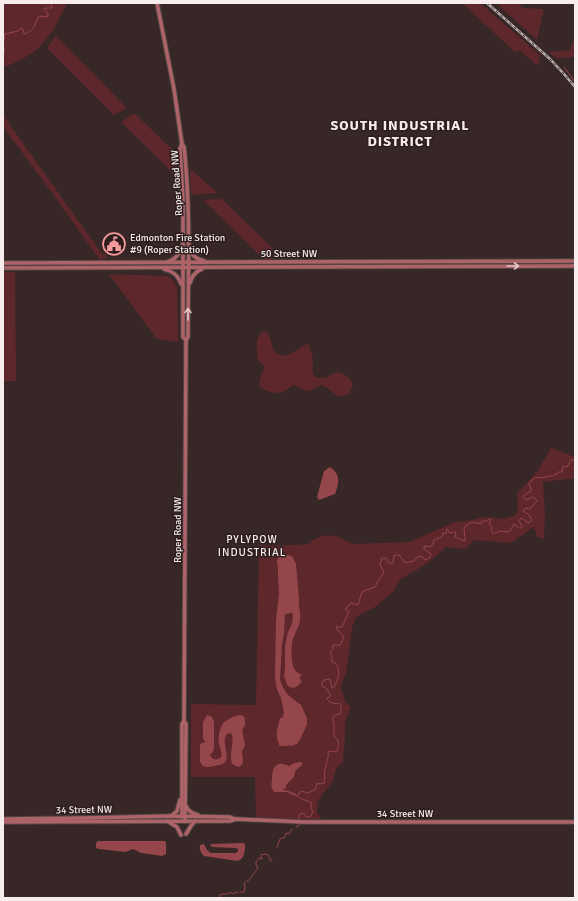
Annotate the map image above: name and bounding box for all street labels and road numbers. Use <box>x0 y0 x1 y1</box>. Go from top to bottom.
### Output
street label: Roper Road NW <box>169 149 185 216</box>
street label: 50 Street NW <box>261 248 318 260</box>
street label: Roper Road NW <box>172 496 184 563</box>
street label: 34 Street NW <box>56 803 113 816</box>
street label: 34 Street NW <box>377 808 434 820</box>

